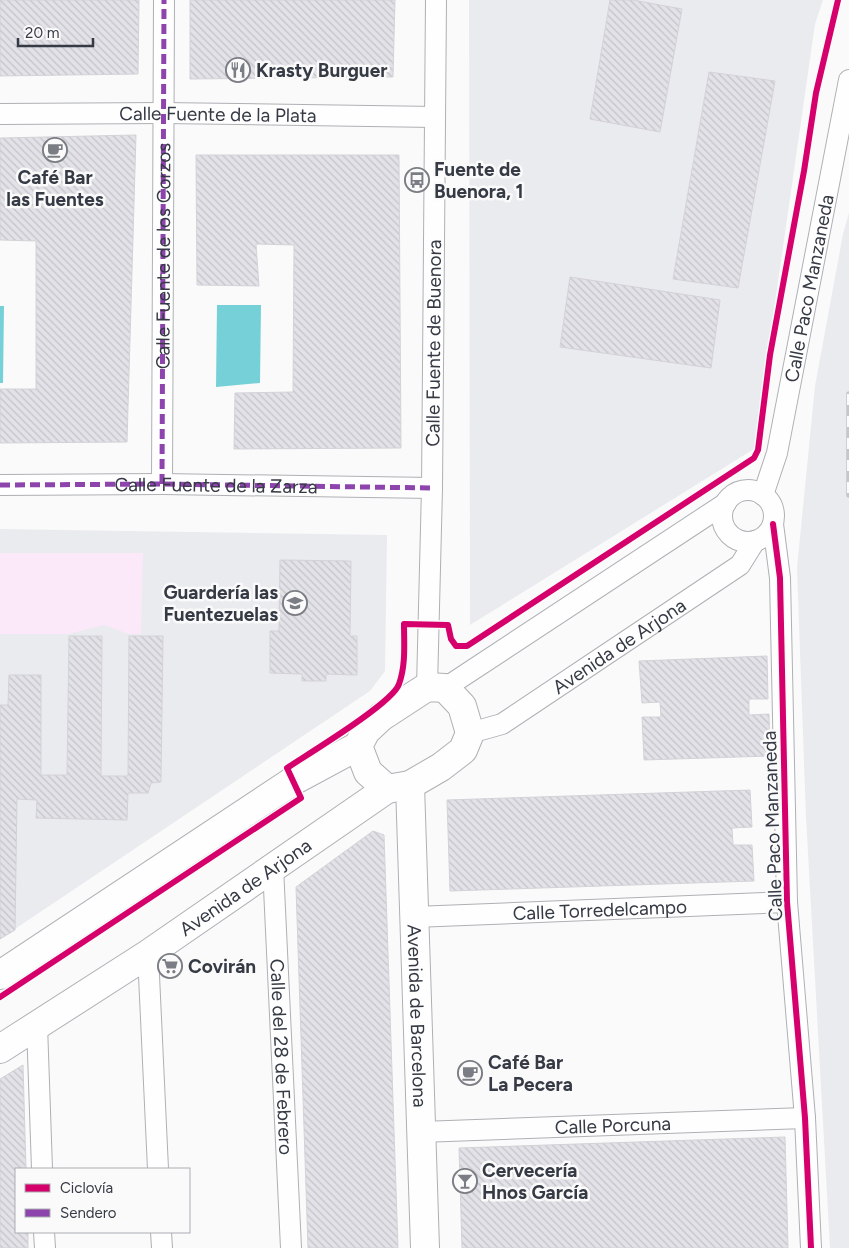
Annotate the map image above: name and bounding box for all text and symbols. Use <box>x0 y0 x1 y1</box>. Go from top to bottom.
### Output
scale bar <box>18 15 92 47</box>
text: 20 m <box>25 24 59 42</box>
restaurant icon: Krasty Burguer <box>225 57 251 83</box>
place label: Krasty Burguer <box>256 59 387 82</box>
street label: Calle Fuente de la Plata <box>119 102 317 127</box>
cafe icon: Café Bar las Fuentes <box>42 137 68 163</box>
street label: Calle Fuente de los Corzos <box>151 143 175 369</box>
place label: Fuente de Buenora, 1 <box>434 158 524 203</box>
place label: Café Bar las Fuentes <box>6 166 104 211</box>
bus stop icon: Fuente de Buenora, 1 <box>404 167 430 193</box>
street label: Calle Paco Manzaneda <box>780 193 839 384</box>
street label: Calle Fuente de Buenora <box>421 239 446 447</box>
street label: Calle Fuente de la Zarza <box>114 473 318 498</box>
place label: Guardería las Fuentezuelas <box>163 581 278 626</box>
school or university icon: Guardería las Fuentezuelas <box>282 590 308 616</box>
street label: Avenida de Arjona <box>548 594 690 699</box>
street label: Calle Paco Manzaneda <box>758 730 787 922</box>
street label: Avenida de Arjona <box>175 834 316 941</box>
street label: Calle Torredelcampo <box>512 895 688 925</box>
street label: Avenida de Barcelona <box>403 924 431 1108</box>
supermarket icon: Covirán <box>157 953 183 979</box>
place label: Covirán <box>188 955 256 978</box>
street label: Calle del 28 de Febrero <box>265 958 298 1155</box>
place label: Café Bar La Pecera <box>488 1051 573 1096</box>
cafe icon: Café Bar La Pecera <box>457 1060 483 1086</box>
street label: Calle Porcuna <box>554 1112 671 1139</box>
place label: Cervecería Hnos García <box>482 1159 588 1204</box>
legend <box>15 1168 190 1233</box>
bar icon: Cervecería Hnos García <box>452 1168 478 1194</box>
text: Ciclovía <box>60 1179 113 1197</box>
text: Sendero <box>60 1204 117 1222</box>

